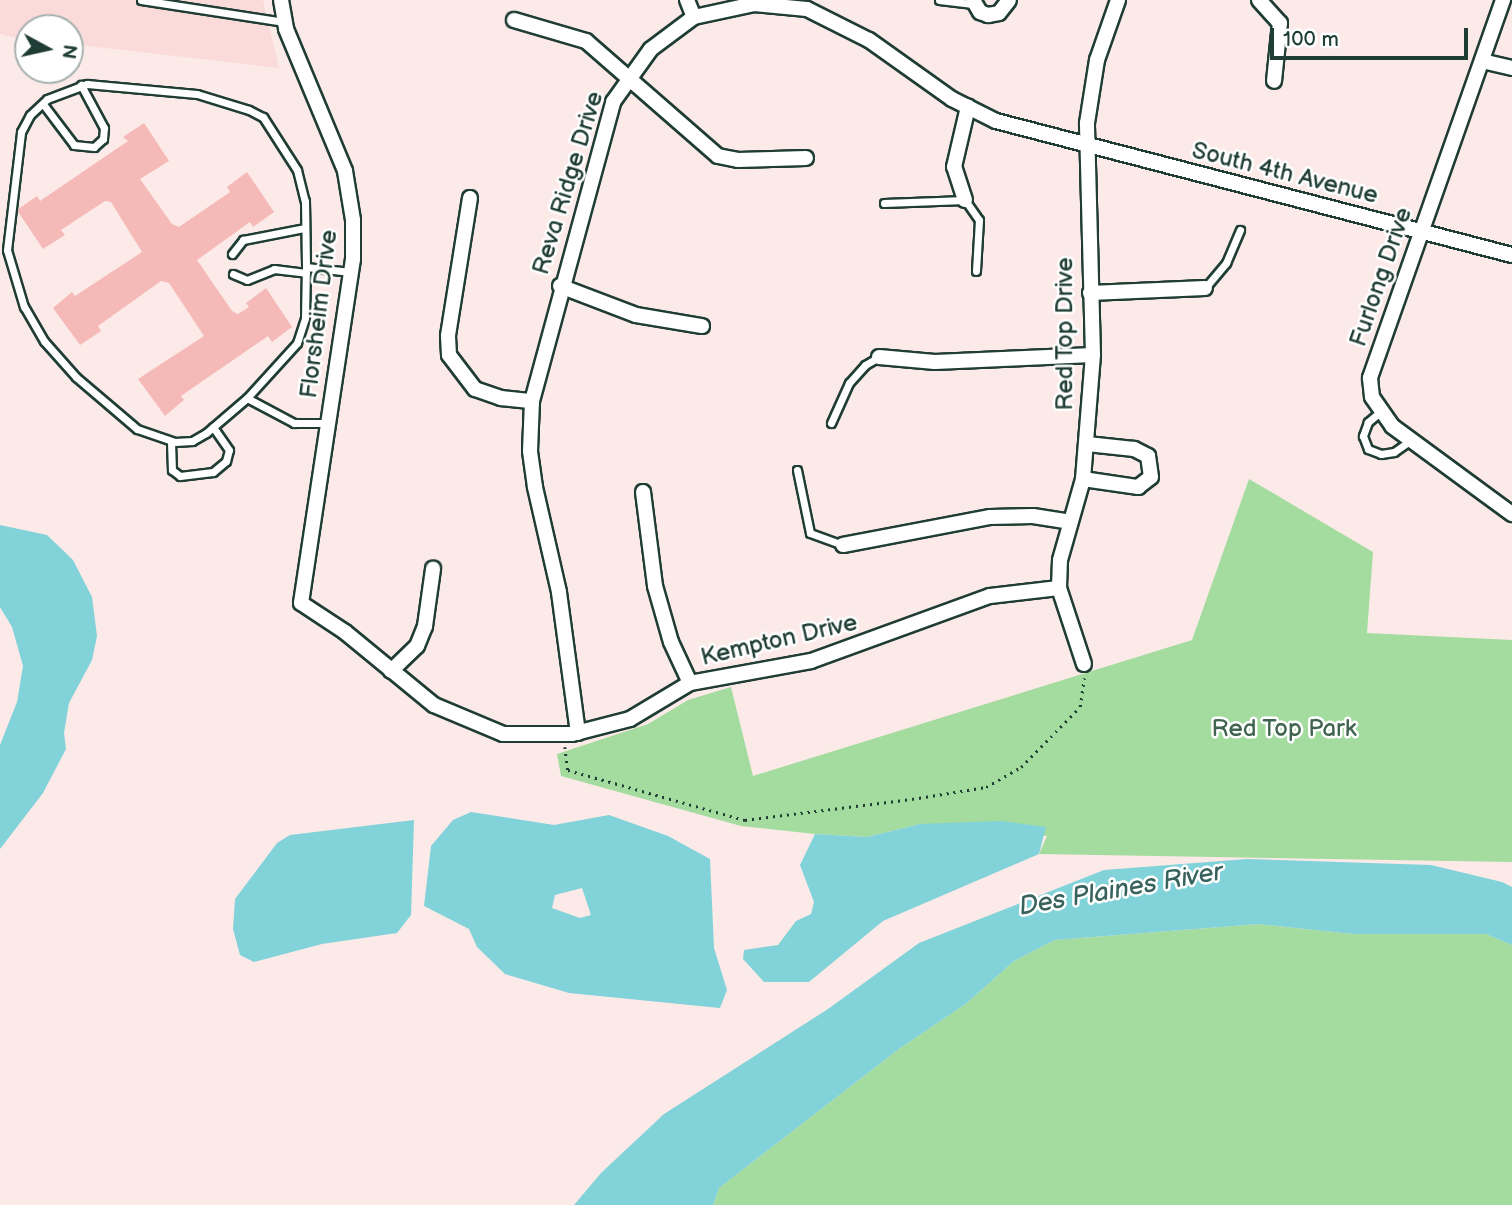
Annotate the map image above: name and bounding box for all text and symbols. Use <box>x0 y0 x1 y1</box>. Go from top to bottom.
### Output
north arrow <box>14 14 84 84</box>
scale bar <box>1274 14 1472 58</box>
text: 100 m <box>1283 27 1339 52</box>
text: N <box>56 43 81 60</box>
street label: Reva Ridge Drive <box>526 88 610 278</box>
street label: South 4th Avenue <box>1189 136 1381 210</box>
street label: Furlong Drive <box>1344 204 1418 350</box>
street label: Florsheim Drive <box>294 228 344 400</box>
street label: Red Top Drive <box>1051 257 1079 411</box>
street label: Kempton Drive <box>698 608 860 672</box>
park label: Red Top Park <box>1211 715 1357 743</box>
water label: Des Plaines River <box>1017 857 1225 923</box>

